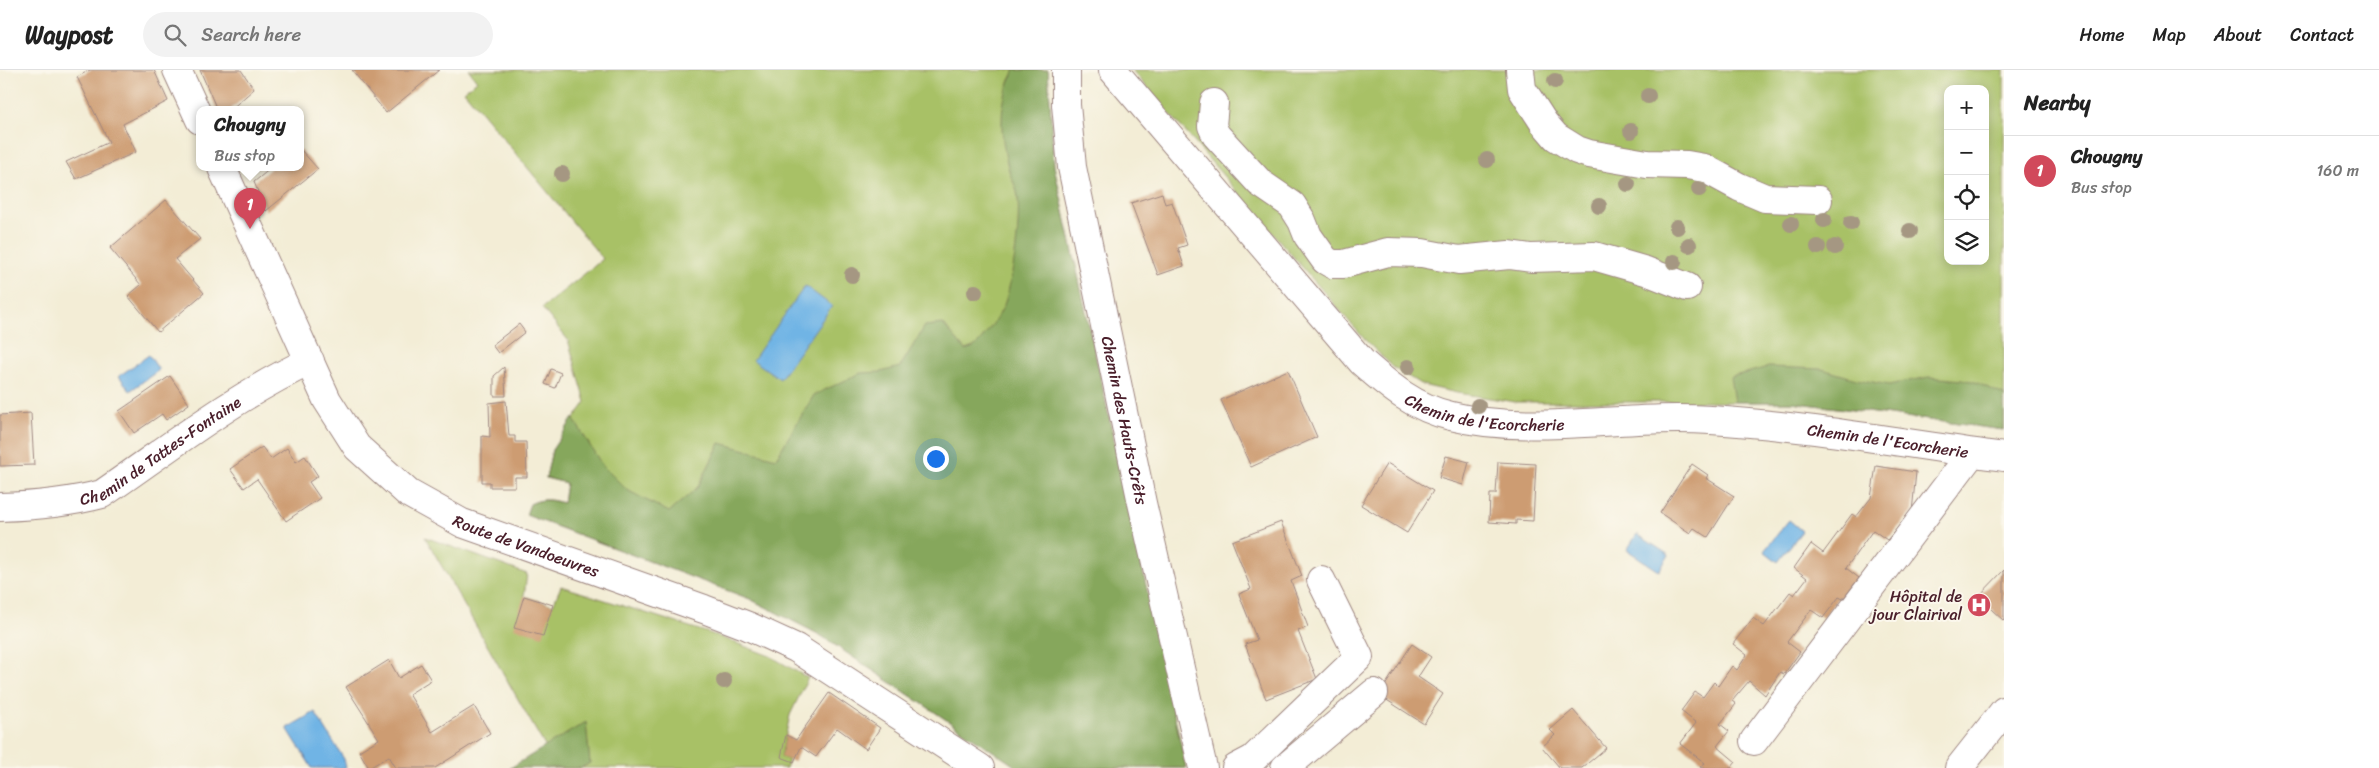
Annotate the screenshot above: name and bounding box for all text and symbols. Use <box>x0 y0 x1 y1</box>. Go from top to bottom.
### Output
search box <box>143 12 493 57</box>
text: Waypost <box>25 14 113 56</box>
text: Search here <box>201 18 301 51</box>
text: Home <box>2080 19 2125 51</box>
text: Map <box>2153 19 2186 51</box>
text: About <box>2214 19 2262 51</box>
text: Contact <box>2290 19 2354 51</box>
icon: search <box>161 21 189 49</box>
text: Nearby <box>2024 84 2090 122</box>
map controls <box>1944 85 1989 265</box>
button: + <box>1944 85 1989 130</box>
popup <box>196 106 304 171</box>
text: Chougny <box>214 108 286 141</box>
button: − <box>1944 130 1989 175</box>
text: Chougny <box>2071 140 2142 173</box>
text: Bus stop <box>214 141 275 170</box>
text: 1 <box>2037 156 2043 185</box>
text: 160 m <box>2316 156 2359 185</box>
text: Bus stop <box>2071 173 2132 202</box>
button: locate <box>1944 175 1989 220</box>
pin: 1 <box>234 188 266 229</box>
button: layers <box>1944 220 1989 265</box>
street label: Chemin des Hauts-Crêts <box>1093 333 1156 508</box>
street label: Chemin de l'Ecorcherie <box>1399 385 1565 440</box>
street label: Chemin de Tattes-Fontaine <box>77 388 247 514</box>
street label: Chemin de l'Ecorcherie <box>1806 415 1970 467</box>
your location <box>923 446 949 472</box>
street label: Route de Vandoeuvres <box>447 507 604 586</box>
place label: Hôpital de jour Clairival <box>1867 582 1962 629</box>
hospital icon: Hôpital de jour Clairival <box>1966 592 1992 618</box>

